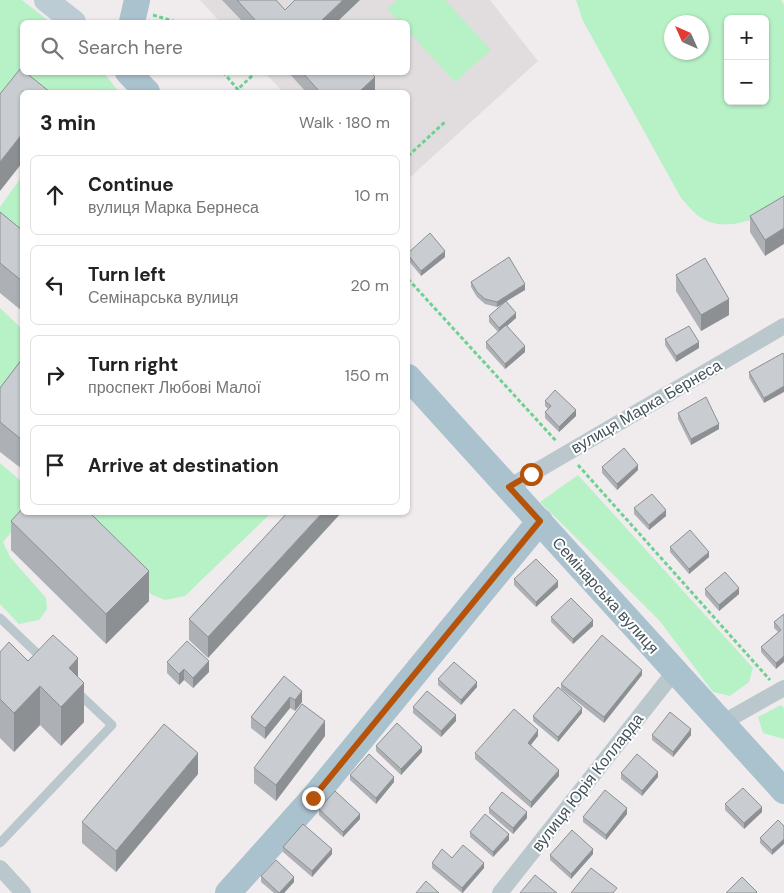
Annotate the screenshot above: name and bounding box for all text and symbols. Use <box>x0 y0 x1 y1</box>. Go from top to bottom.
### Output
north arrow <box>664 15 709 60</box>
map controls <box>724 15 769 105</box>
button: + <box>724 15 769 60</box>
search box <box>20 20 410 75</box>
icon: search <box>38 34 66 62</box>
text: Search here <box>78 35 183 60</box>
button: − <box>724 60 769 105</box>
text: 3 min <box>40 109 96 137</box>
text: Walk · 180 m <box>299 112 390 133</box>
text: Continue <box>88 172 174 197</box>
icon: ahead <box>41 181 69 209</box>
text: 10 m <box>355 185 389 206</box>
text: вулиця Марка Бернеса <box>88 197 259 218</box>
text: Turn left <box>88 262 166 287</box>
icon: left <box>41 271 69 299</box>
text: 20 m <box>350 275 389 296</box>
text: Семінарська вулиця <box>88 287 238 308</box>
text: Turn right <box>88 352 178 377</box>
street label: вулиця Марка Бернеса <box>567 355 726 458</box>
icon: right <box>41 361 69 389</box>
text: 150 m <box>345 365 389 386</box>
text: проспект Любові Малої <box>88 377 261 398</box>
icon: arrive <box>41 451 69 479</box>
text: Arrive at destination <box>88 453 279 478</box>
route start <box>520 463 543 486</box>
street label: Семінарська вулиця <box>548 532 664 658</box>
street label: вулиця Юрія Колларда <box>527 709 648 856</box>
route end <box>302 787 325 810</box>

